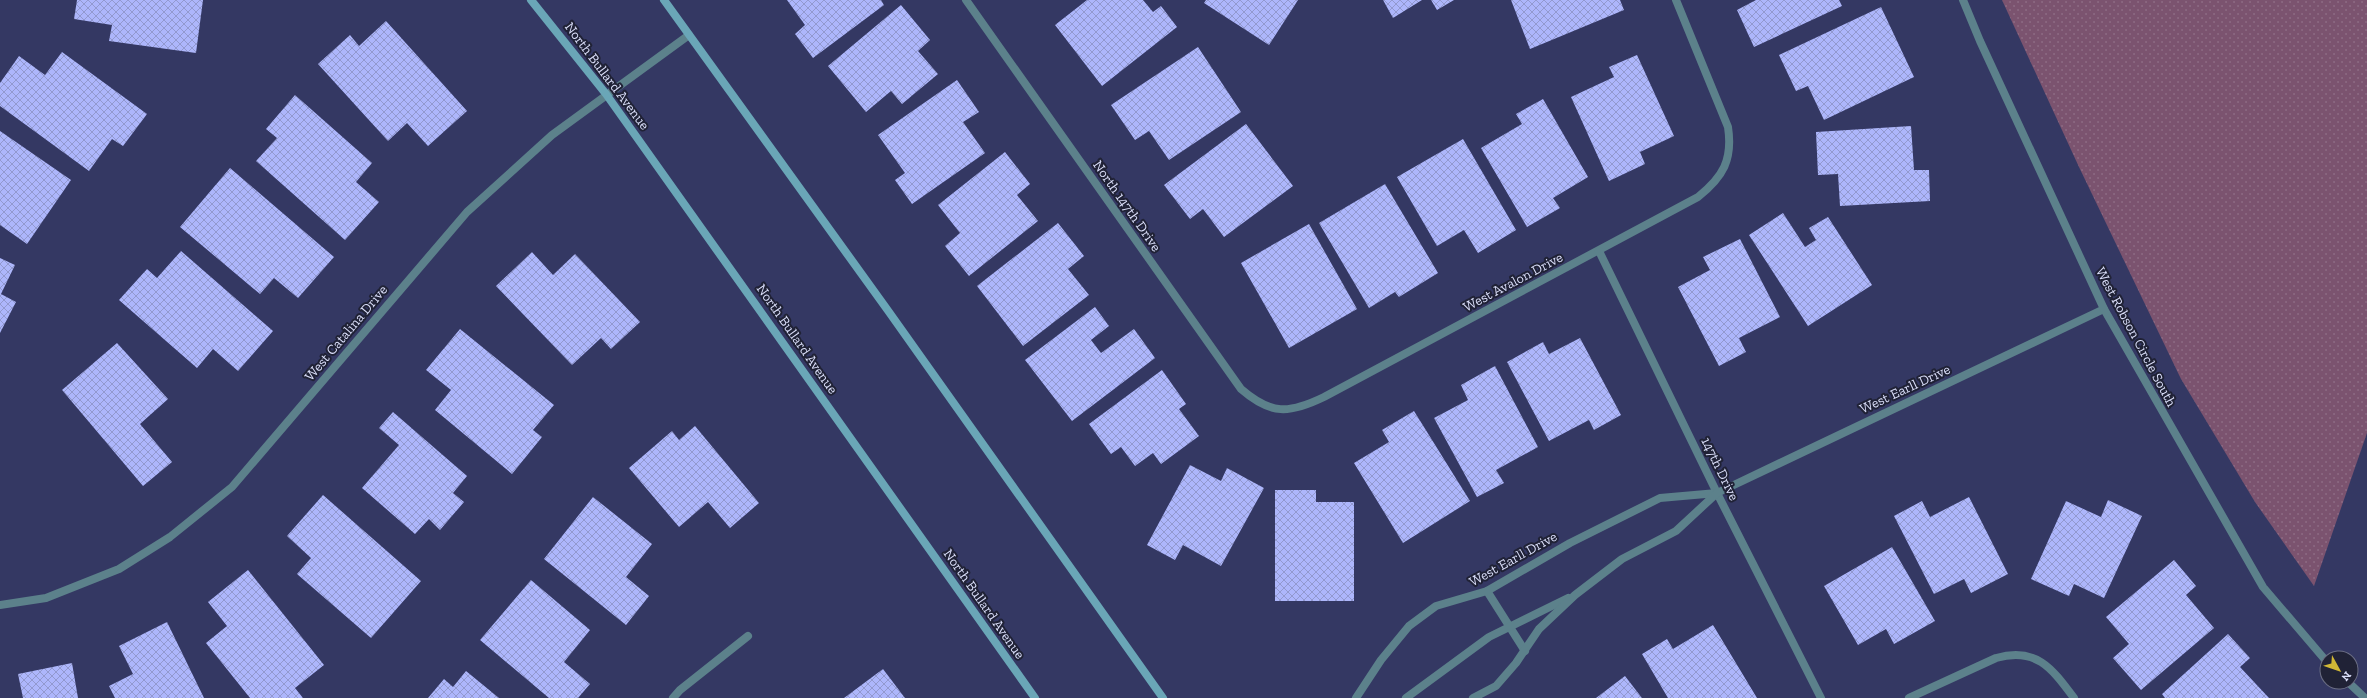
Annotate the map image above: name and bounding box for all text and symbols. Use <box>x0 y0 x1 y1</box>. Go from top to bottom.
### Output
street label: North Bullard Avenue <box>561 19 653 134</box>
street label: North 147th Drive <box>1089 157 1165 255</box>
street label: West Avalon Drive <box>1460 248 1566 315</box>
street label: West Robson Circle South <box>2092 264 2180 410</box>
street label: West Catalina Drive <box>301 281 391 384</box>
street label: North Bullard Avenue <box>753 281 842 398</box>
street label: West Earll Drive <box>1857 360 1953 417</box>
street label: 147th Drive <box>1697 435 1743 504</box>
street label: West Earll Drive <box>1466 528 1560 590</box>
street label: North Bullard Avenue <box>940 546 1029 663</box>
north arrow <box>2319 650 2359 690</box>
text: N <box>2338 669 2354 684</box>

